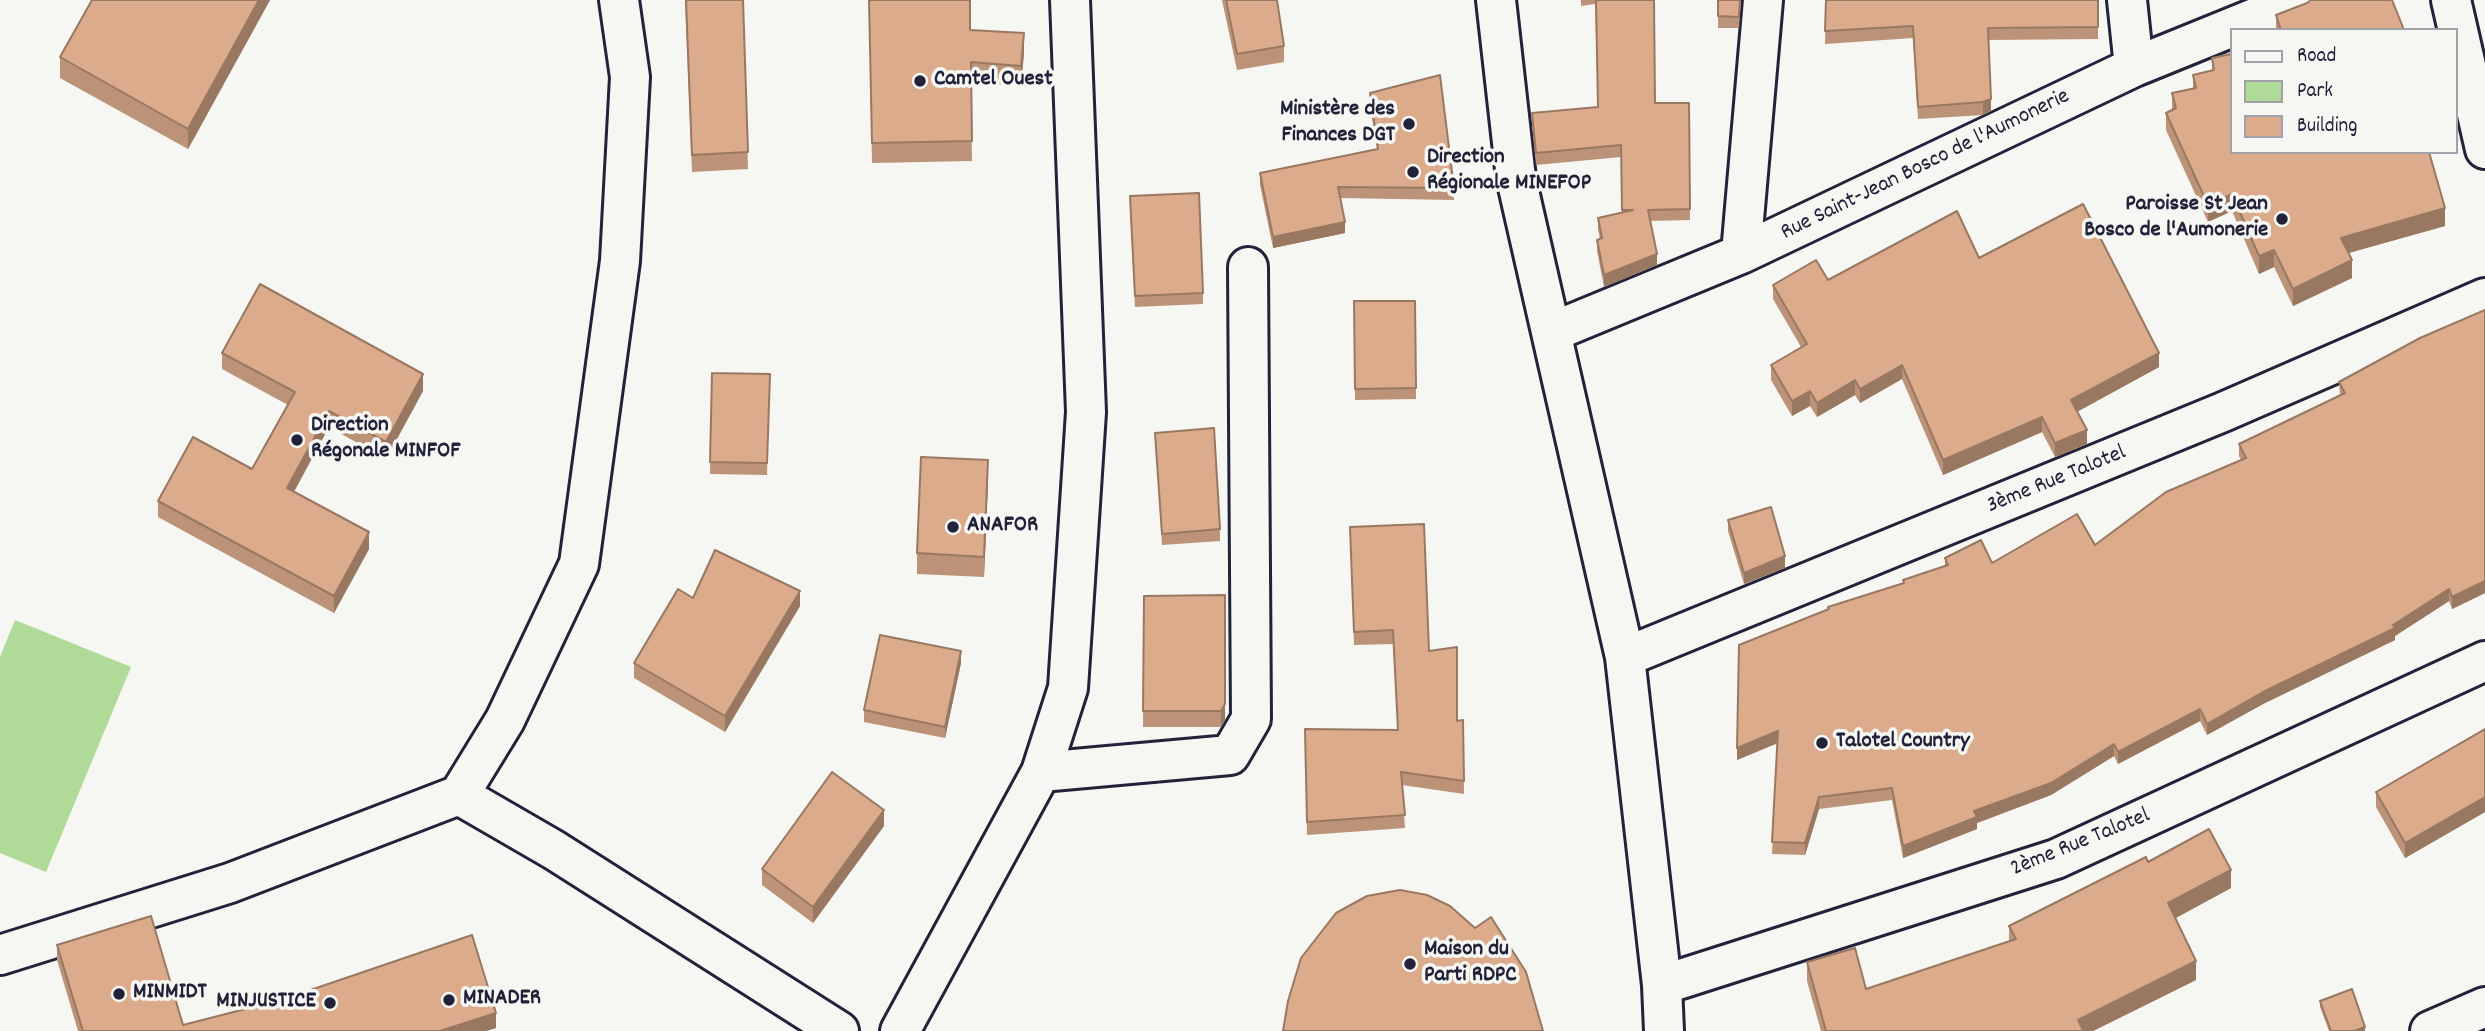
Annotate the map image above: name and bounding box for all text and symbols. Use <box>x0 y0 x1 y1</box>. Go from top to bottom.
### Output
legend <box>2230 28 2457 154</box>
text: Road <box>2297 42 2336 72</box>
place label: Camtel Ouest <box>934 67 1053 95</box>
marker: Camtel Ouest <box>912 73 928 89</box>
text: Park <box>2297 77 2333 107</box>
street label: Rue Saint-Jean Bosco de l'Aumonerie <box>1777 84 2075 248</box>
place label: Ministère des Finances DGT <box>1280 97 1395 151</box>
text: Building <box>2297 112 2357 142</box>
marker: Ministère des Finances DGT <box>1401 116 1417 132</box>
place label: Direction Régionale MINEFOP <box>1427 145 1591 199</box>
marker: Direction Régionale MINEFOP <box>1405 164 1421 180</box>
place label: Paroisse St Jean Bosco de l'Aumonerie <box>2084 192 2268 246</box>
marker: Paroisse St Jean Bosco de l'Aumonerie <box>2274 211 2290 227</box>
place label: Direction Régonale MINFOF <box>311 413 460 467</box>
marker: Direction Régonale MINFOF <box>289 432 305 448</box>
street label: 3ème Rue Talotel <box>1983 441 2131 521</box>
place label: ANAFOR <box>967 513 1038 541</box>
marker: ANAFOR <box>945 519 961 535</box>
place label: Talotel Country <box>1836 729 1970 757</box>
marker: Talotel Country <box>1814 735 1830 751</box>
street label: 2ème Rue Talotel <box>2007 804 2155 884</box>
place label: Maison du Parti RDPC <box>1424 937 1517 991</box>
marker: Maison du Parti RDPC <box>1402 956 1418 972</box>
place label: MINMIDT <box>133 980 207 1008</box>
marker: MINMIDT <box>111 986 127 1002</box>
place label: MINADER <box>463 986 541 1014</box>
place label: MINJUSTICE <box>216 989 316 1017</box>
marker: MINADER <box>441 992 457 1008</box>
marker: MINJUSTICE <box>322 995 338 1011</box>

